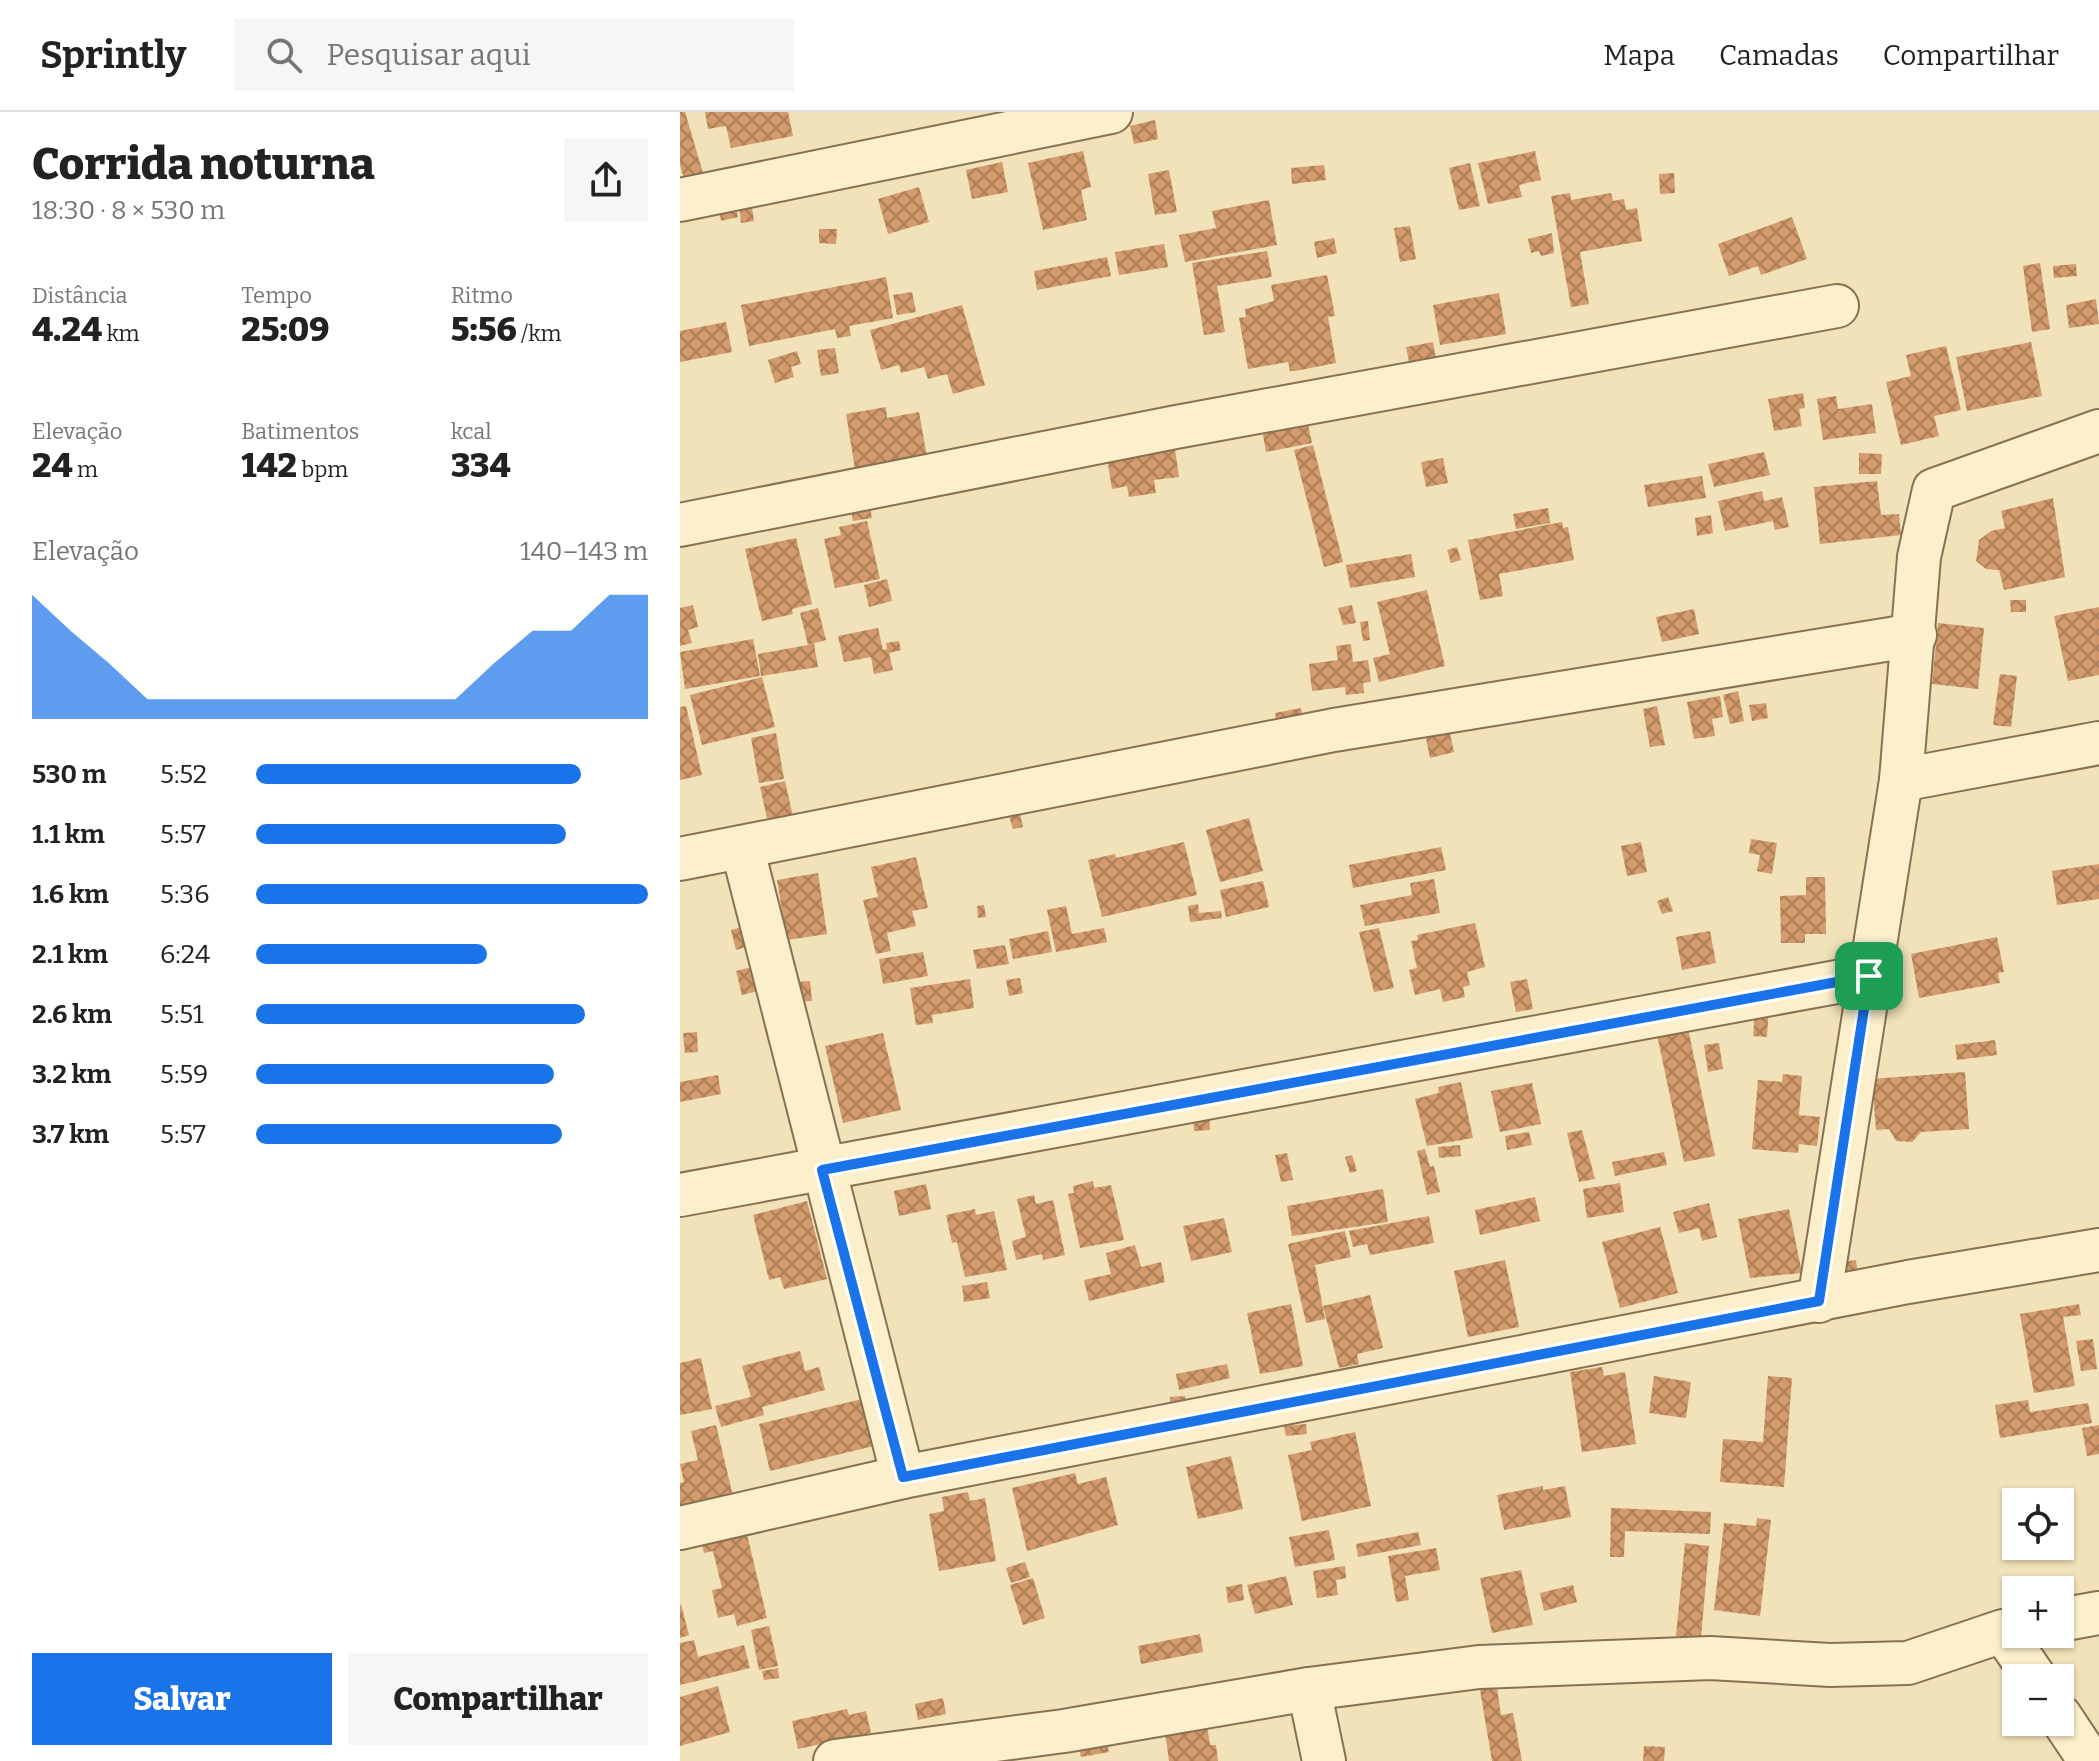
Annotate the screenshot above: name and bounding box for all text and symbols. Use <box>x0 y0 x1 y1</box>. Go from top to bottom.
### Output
search box <box>234 19 794 91</box>
text: Sprintly <box>40 32 186 78</box>
icon: search <box>262 33 306 77</box>
text: Pesquisar aqui <box>326 37 531 73</box>
text: Mapa <box>1603 39 1675 72</box>
text: Camadas <box>1719 39 1839 72</box>
text: Compartilhar <box>1883 39 2059 72</box>
text: Corrida noturna <box>32 138 375 191</box>
button: share <box>564 138 648 222</box>
text: 18:30 · 8 × 530 m <box>32 195 225 226</box>
text: Distância <box>32 282 128 309</box>
text: Tempo <box>241 282 312 309</box>
text: Ritmo <box>451 282 513 309</box>
text: 4.24 <box>32 309 102 350</box>
text: 25:09 <box>241 309 329 350</box>
text: 5:56 <box>451 309 517 350</box>
text: km <box>102 320 140 347</box>
text: /km <box>517 320 561 347</box>
text: Elevação <box>32 418 122 445</box>
text: Batimentos <box>241 418 359 445</box>
text: kcal <box>451 418 492 445</box>
text: 24 <box>32 445 73 486</box>
text: 142 <box>241 445 297 486</box>
text: 334 <box>451 445 511 486</box>
text: m <box>73 456 98 483</box>
text: bpm <box>297 456 348 483</box>
text: Elevação <box>32 536 139 567</box>
text: 140–143 m <box>520 536 648 567</box>
text: 530 m <box>32 759 107 790</box>
text: 5:52 <box>160 759 207 790</box>
text: 1.1 km <box>32 819 105 850</box>
text: 5:57 <box>160 819 206 850</box>
text: 1.6 km <box>32 879 109 910</box>
text: 5:36 <box>160 879 209 910</box>
text: 2.1 km <box>32 939 108 970</box>
text: 6:24 <box>160 939 210 970</box>
pin <box>1835 942 1903 1010</box>
icon: arrive <box>1847 954 1891 998</box>
text: 2.6 km <box>32 999 112 1030</box>
text: 5:51 <box>160 999 204 1030</box>
text: 3.2 km <box>32 1059 111 1090</box>
text: 5:59 <box>160 1059 208 1090</box>
text: 3.7 km <box>32 1119 109 1150</box>
text: 5:57 <box>160 1119 206 1150</box>
map controls <box>2002 1488 2074 1736</box>
button: locate <box>2002 1488 2074 1560</box>
button: + <box>2002 1576 2074 1648</box>
button: Salvar <box>32 1653 332 1745</box>
button: Compartilhar <box>348 1653 648 1745</box>
button: − <box>2002 1664 2074 1736</box>

